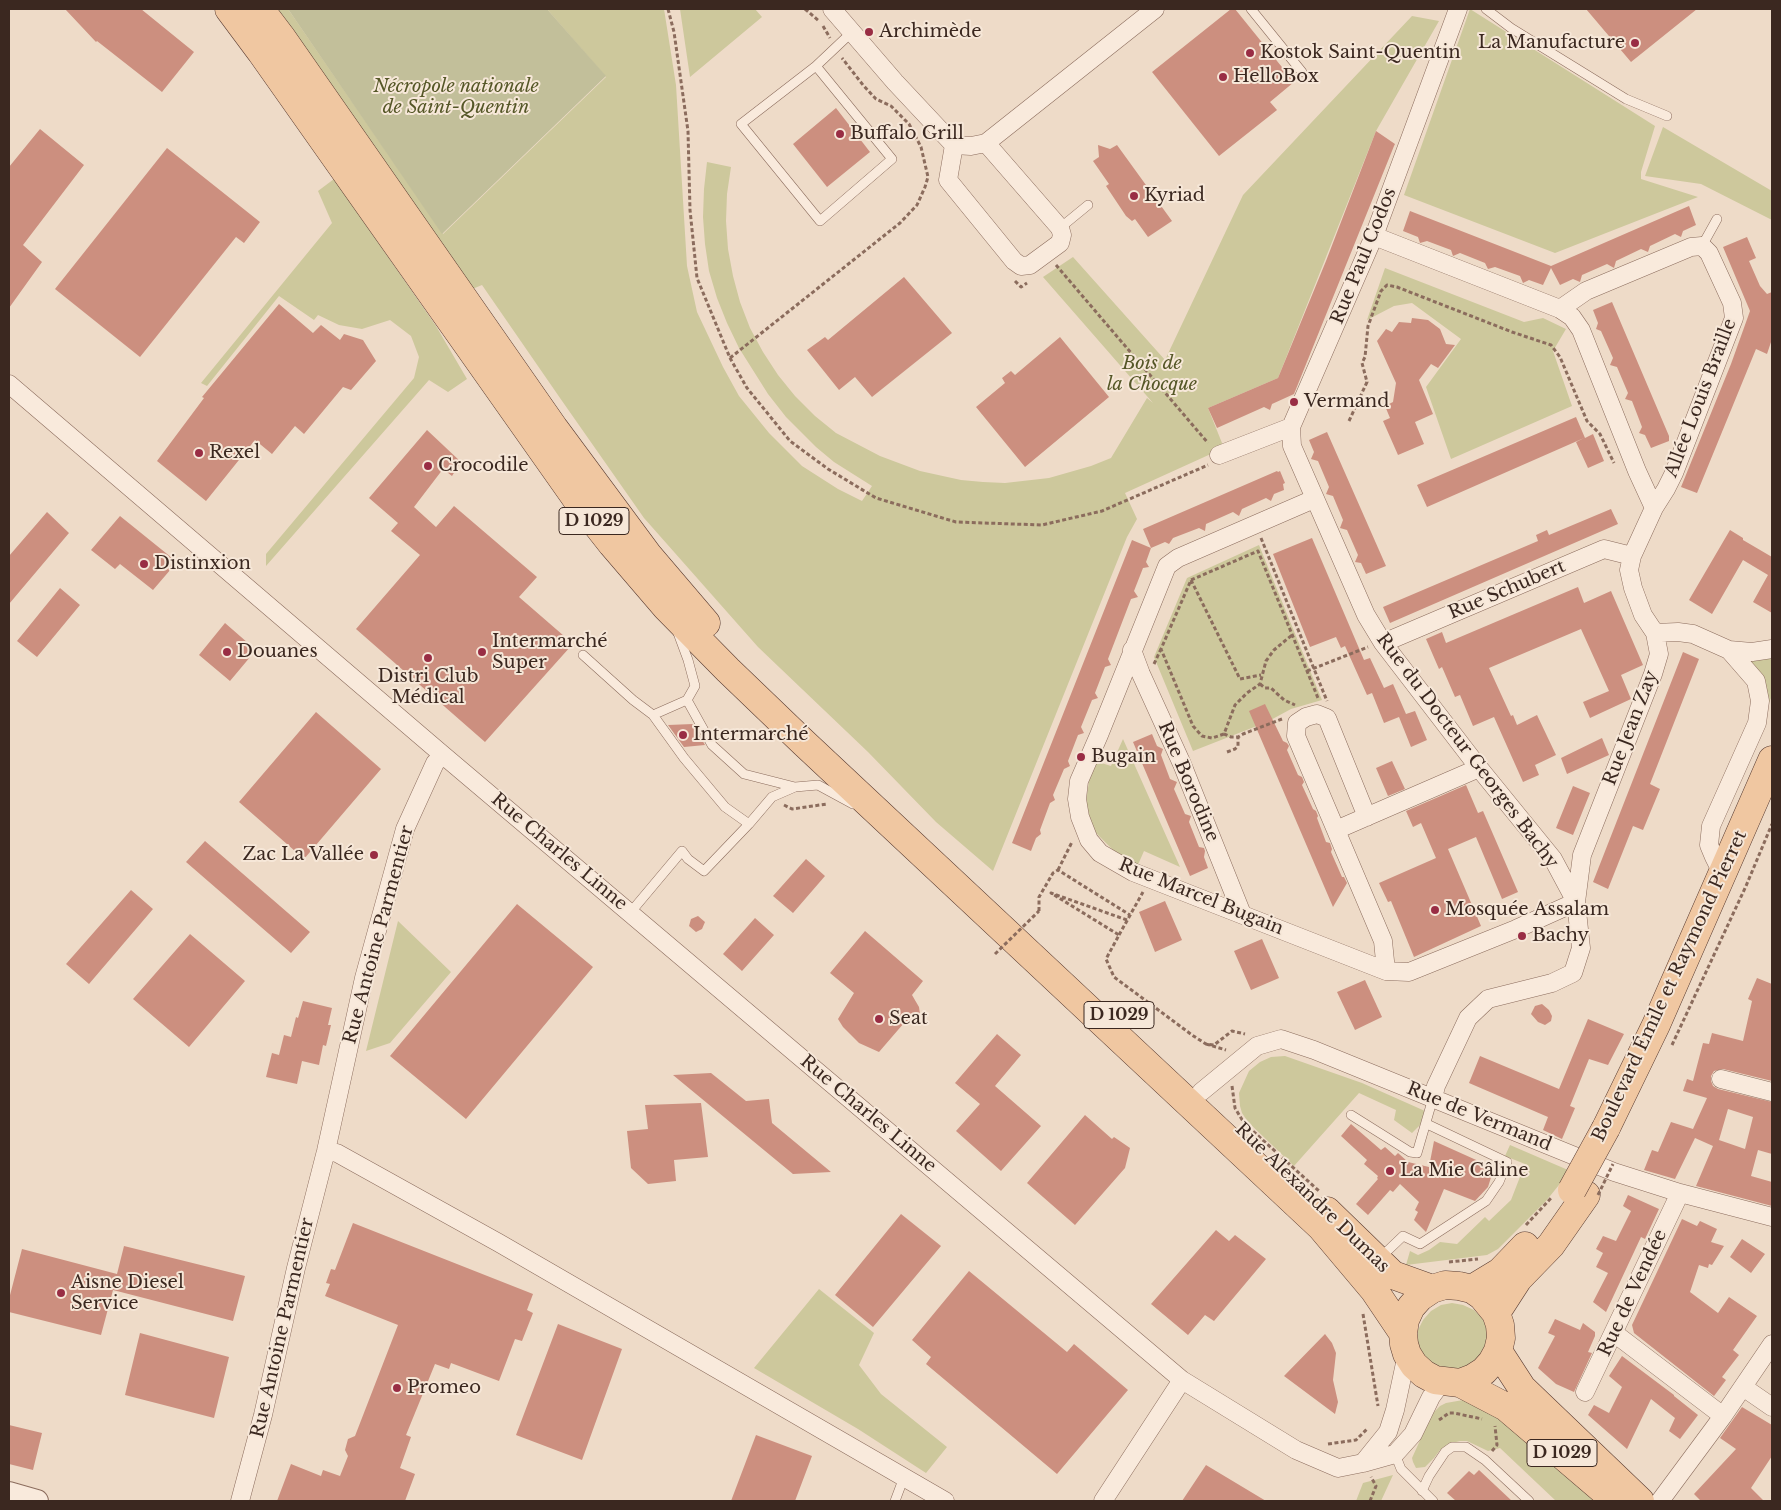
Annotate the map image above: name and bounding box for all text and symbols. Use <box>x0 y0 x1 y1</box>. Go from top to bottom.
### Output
place label: Archimède <box>879 21 982 43</box>
marker: Archimède <box>863 26 875 38</box>
place label: La Manufacture <box>1478 32 1625 54</box>
marker: La Manufacture <box>1629 37 1641 49</box>
place label: Kostok Saint-Quentin <box>1260 42 1461 64</box>
marker: Kostok Saint-Quentin <box>1244 47 1256 59</box>
place label: HelloBox <box>1233 66 1319 88</box>
marker: HelloBox <box>1217 71 1229 83</box>
park label: Nécropole nationale de Saint-Quentin <box>373 76 539 118</box>
place label: Buffalo Grill <box>850 123 964 145</box>
marker: Buffalo Grill <box>834 128 846 140</box>
place label: Kyriad <box>1144 185 1205 207</box>
street label: Rue Paul Codos <box>1327 185 1401 327</box>
marker: Kyriad <box>1128 190 1140 202</box>
street label: Allée Louis Braille <box>1661 316 1741 480</box>
park label: Bois de la Chocque <box>1107 353 1197 396</box>
place label: Vermand <box>1304 391 1389 413</box>
marker: Vermand <box>1288 396 1300 408</box>
place label: Rexel <box>209 442 260 464</box>
marker: Rexel <box>193 447 205 459</box>
place label: Crocodile <box>438 455 528 477</box>
marker: Crocodile <box>422 460 434 472</box>
road number: D 1029 <box>559 508 629 534</box>
place label: Distinxion <box>154 553 251 575</box>
street label: Rue Schubert <box>1445 556 1569 624</box>
marker: Distinxion <box>138 558 150 570</box>
street label: Rue du Docteur Georges Bachy <box>1371 629 1563 873</box>
place label: Intermarché Super <box>492 631 608 674</box>
place label: Douanes <box>237 641 318 663</box>
marker: Douanes <box>221 646 233 658</box>
marker: Intermarché Super <box>476 646 488 658</box>
marker: Distri Club Médical <box>422 652 434 664</box>
place label: Distri Club Médical <box>377 666 479 709</box>
street label: Rue Jean Zay <box>1599 668 1663 788</box>
street label: Rue Borodine <box>1153 719 1223 845</box>
place label: Intermarché <box>693 724 809 746</box>
marker: Intermarché <box>677 729 689 741</box>
place label: Bugain <box>1091 746 1156 768</box>
marker: Bugain <box>1075 751 1087 763</box>
street label: Rue Charles Linne <box>487 789 631 915</box>
street label: Rue Antoine Parmentier <box>339 823 419 1047</box>
street label: Boulevard Émile et Raymond Pierret <box>1588 827 1752 1145</box>
place label: Zac La Vallée <box>242 844 364 866</box>
marker: Zac La Vallée <box>368 849 380 861</box>
street label: Rue Marcel Bugain <box>1115 854 1287 940</box>
place label: Mosquée Assalam <box>1445 899 1609 921</box>
marker: Mosquée Assalam <box>1429 904 1441 916</box>
place label: Bachy <box>1532 925 1589 947</box>
marker: Bachy <box>1516 930 1528 942</box>
road number: D 1029 <box>1084 1002 1154 1028</box>
place label: Seat <box>889 1008 928 1030</box>
marker: Seat <box>873 1013 885 1025</box>
street label: Rue Charles Linne <box>796 1051 940 1177</box>
street label: Rue de Vermand <box>1403 1078 1555 1156</box>
street label: Rue Alexandre Dumas <box>1230 1119 1394 1277</box>
place label: La Mie Câline <box>1400 1160 1529 1182</box>
marker: La Mie Câline <box>1384 1165 1396 1177</box>
street label: Rue Antoine Parmentier <box>247 1216 319 1440</box>
street label: Rue de Vendée <box>1594 1226 1672 1360</box>
place label: Aisne Diesel Service <box>71 1272 184 1315</box>
marker: Aisne Diesel Service <box>55 1287 67 1299</box>
place label: Promeo <box>407 1377 481 1399</box>
marker: Promeo <box>391 1382 403 1394</box>
road number: D 1029 <box>1527 1440 1597 1466</box>

